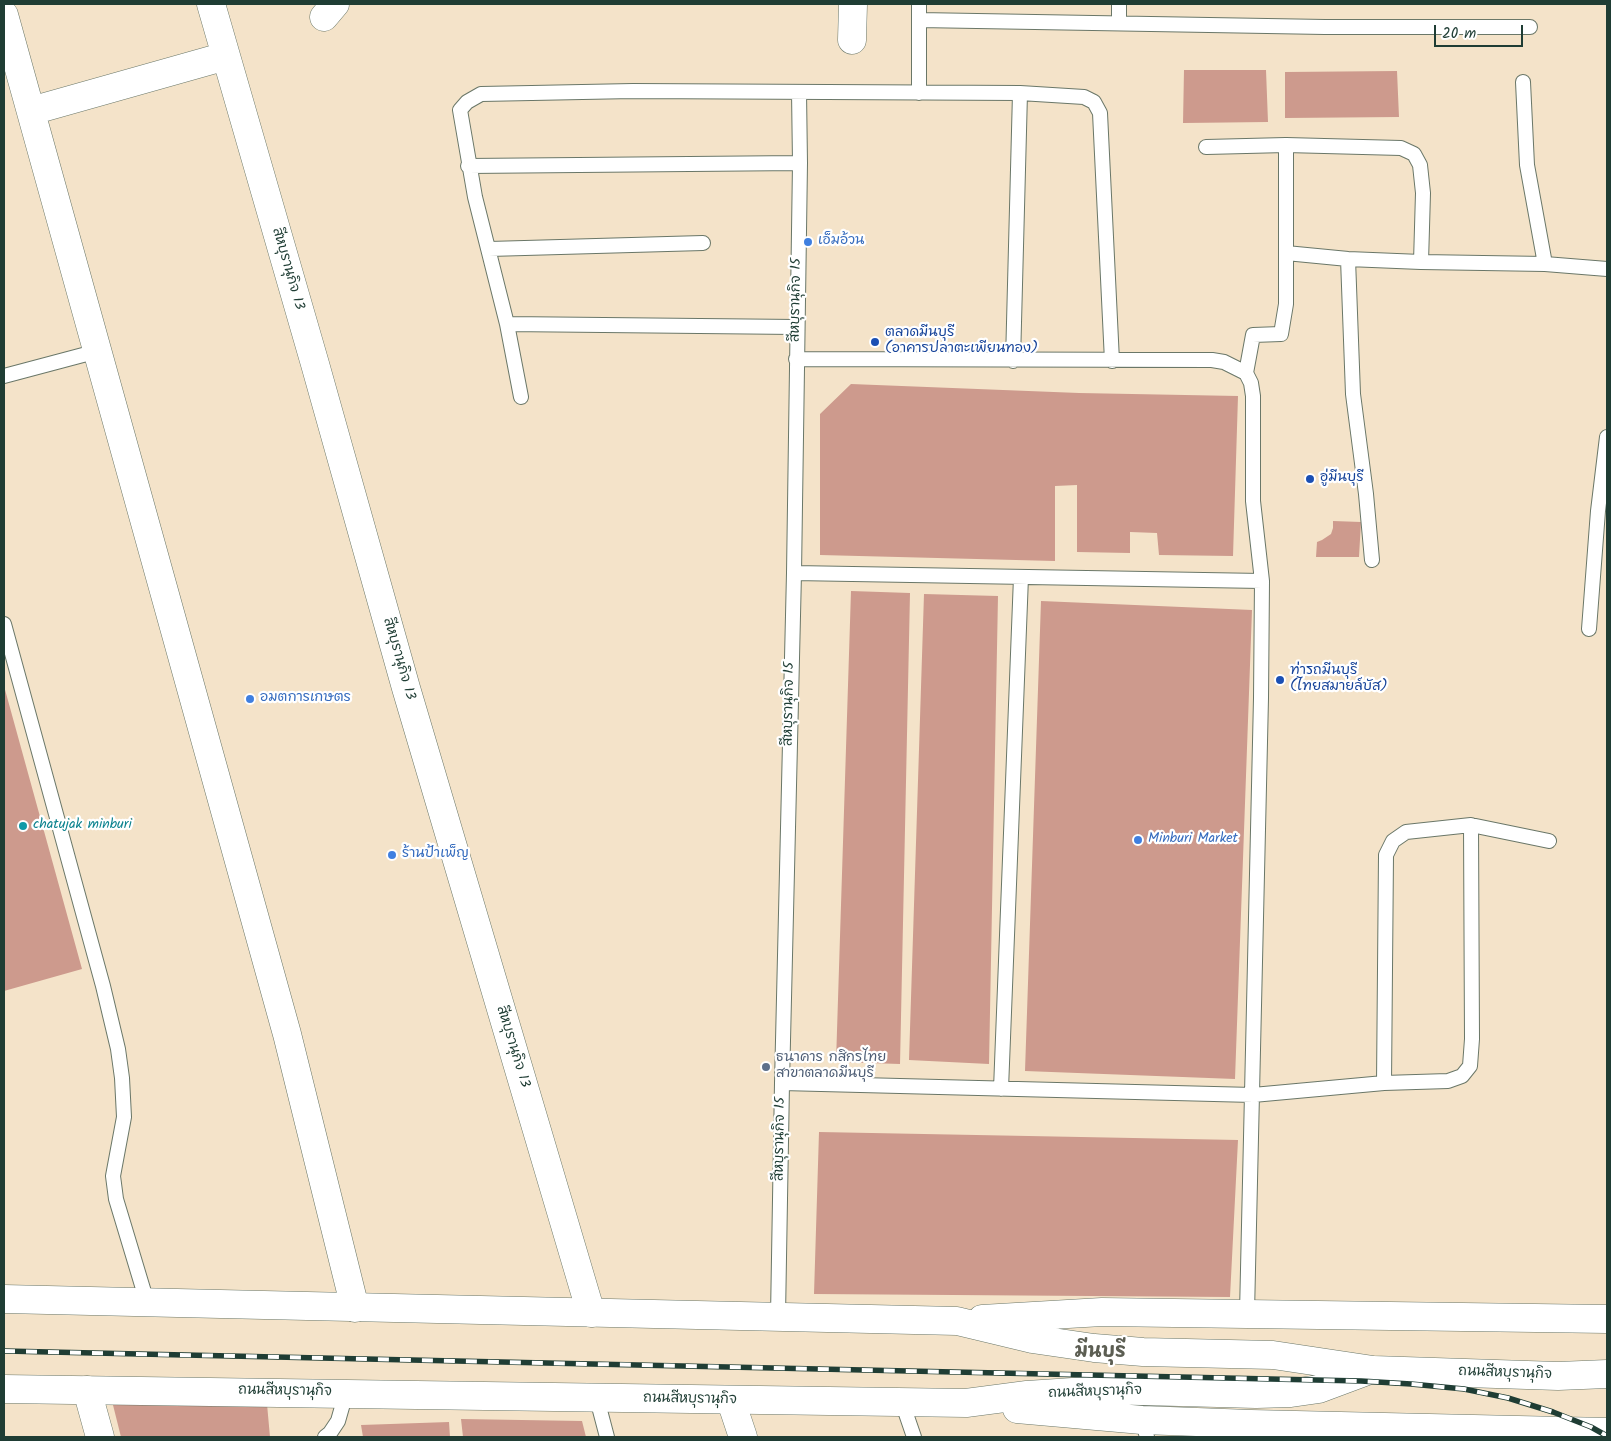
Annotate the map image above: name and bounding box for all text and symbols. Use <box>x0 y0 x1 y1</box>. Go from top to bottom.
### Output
scale bar <box>1436 15 1525 47</box>
text: 20 m <box>1442 22 1476 46</box>
street label: สีหบุรานุกิจ 13 <box>267 226 307 312</box>
place label: เอ็มอ้วน <box>818 234 864 250</box>
marker: เอ็มอ้วน <box>802 236 814 248</box>
street label: สีหบุรานุกิจ 15 <box>788 258 806 342</box>
place label: ตลาดมีนบุรี (อาคารปลาตะเพียนทอง) <box>885 326 1038 358</box>
marker: ตลาดมีนบุรี (อาคารปลาตะเพียนทอง) <box>869 336 881 348</box>
place label: อู่มีนบุรี <box>1320 471 1364 487</box>
marker: อู่มีนบุรี <box>1304 473 1316 485</box>
street label: สีหบุรานุกิจ 13 <box>378 616 418 702</box>
street label: สีหบุรานุกิจ 15 <box>781 662 799 746</box>
place label: ท่ารถมีนบุรี (ไทยสมายล์บัส) <box>1290 664 1388 696</box>
marker: ท่ารถมีนบุรี (ไทยสมายล์บัส) <box>1274 674 1286 686</box>
place label: อมตการเกษตร <box>260 691 351 707</box>
marker: อมตการเกษตร <box>244 693 256 705</box>
place label: chatujak minburi <box>33 818 132 834</box>
marker: chatujak minburi <box>17 820 29 832</box>
place label: Minburi Market <box>1148 832 1238 848</box>
marker: Minburi Market <box>1132 834 1144 846</box>
place label: ร้านป้าเพ็ญ <box>402 847 469 863</box>
marker: ร้านป้าเพ็ญ <box>386 849 398 861</box>
street label: สีหบุรานุกิจ 13 <box>492 1004 532 1090</box>
place label: ธนาคาร กสิกรไทย สาขาตลาดมีนบุรี <box>776 1051 886 1084</box>
marker: ธนาคาร กสิกรไทย สาขาตลาดมีนบุรี <box>760 1061 772 1073</box>
street label: สีหบุรานุกิจ 15 <box>772 1097 790 1181</box>
district label: มีนบุรี <box>1074 1343 1126 1365</box>
street label: ถนนสีหบุรานุกิจ <box>1458 1364 1552 1384</box>
street label: ถนนสีหบุรานุกิจ <box>238 1383 332 1401</box>
street label: ถนนสีหบุรานุกิจ <box>1048 1383 1142 1403</box>
street label: ถนนสีหบุรานุกิจ <box>643 1391 737 1409</box>

